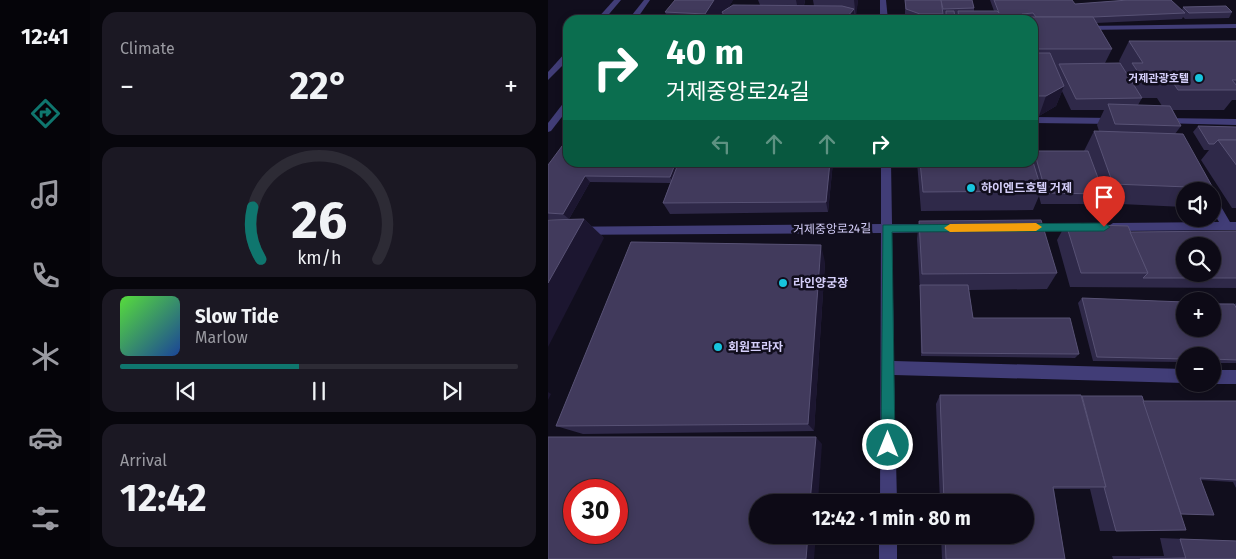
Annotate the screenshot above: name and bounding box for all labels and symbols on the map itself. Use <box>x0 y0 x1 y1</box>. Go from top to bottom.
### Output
place label: 거제관광호텔 <box>1128 72 1189 85</box>
marker: 거제관광호텔 <box>1193 72 1205 84</box>
pin <box>1083 176 1125 227</box>
place label: 하이엔드호텔 거제 <box>981 181 1072 195</box>
marker: 하이엔드호텔 거제 <box>965 182 977 194</box>
street label: 거제중앙로24길 <box>793 221 871 237</box>
place label: 라인양궁장 <box>793 276 848 290</box>
marker: 라인양궁장 <box>777 277 789 289</box>
place label: 회원프라자 <box>728 340 783 354</box>
marker: 회원프라자 <box>712 341 724 353</box>
position arrow <box>861 418 913 470</box>
speed limit sign: 30 <box>563 479 628 544</box>

